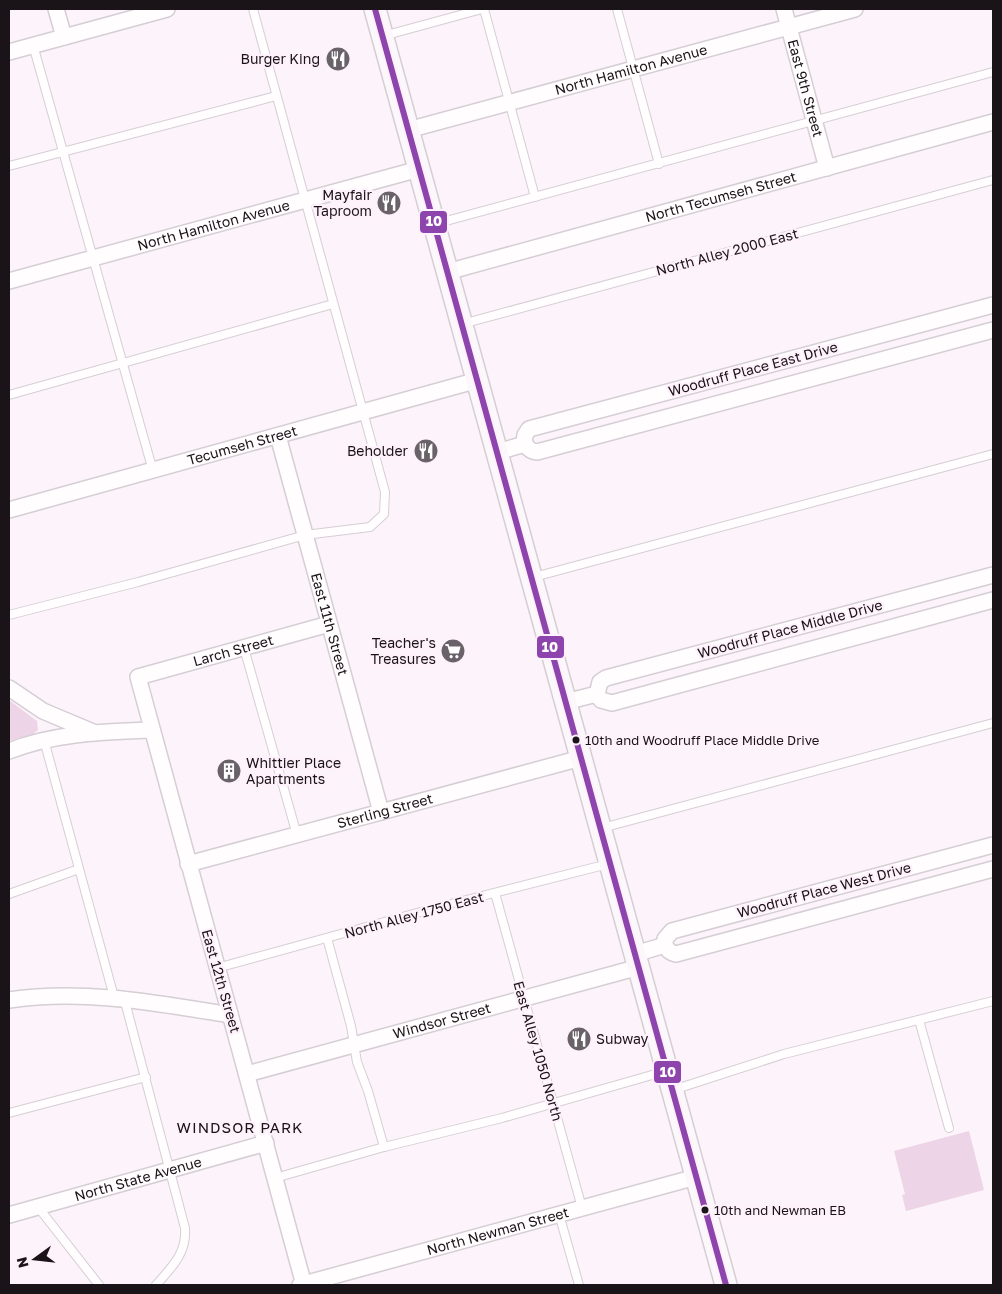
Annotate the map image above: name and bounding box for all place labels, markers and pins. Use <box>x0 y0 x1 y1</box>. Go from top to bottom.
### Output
restaurant icon: Burger King <box>325 46 351 72</box>
place label: Burger King <box>241 50 320 67</box>
place label: Mayfair Taproom <box>314 186 373 219</box>
restaurant icon: Mayfair Taproom <box>376 190 402 216</box>
restaurant icon: Beholder <box>413 438 439 464</box>
place label: Beholder <box>347 442 409 459</box>
place label: Teacher's Treasures <box>370 634 436 667</box>
supermarket icon: Teacher's Treasures <box>440 638 466 664</box>
place label: 10th and Woodruff Place Middle Drive <box>585 732 819 748</box>
marker: 10th and Woodruff Place Middle Drive <box>571 735 581 745</box>
place label: Whittier Place Apartments <box>246 754 341 787</box>
building icon: Whittier Place Apartments <box>216 758 242 784</box>
restaurant icon: Subway <box>566 1026 592 1052</box>
place label: Subway <box>596 1030 649 1047</box>
place label: 10th and Newman EB <box>714 1202 846 1218</box>
marker: 10th and Newman EB <box>700 1205 710 1215</box>

